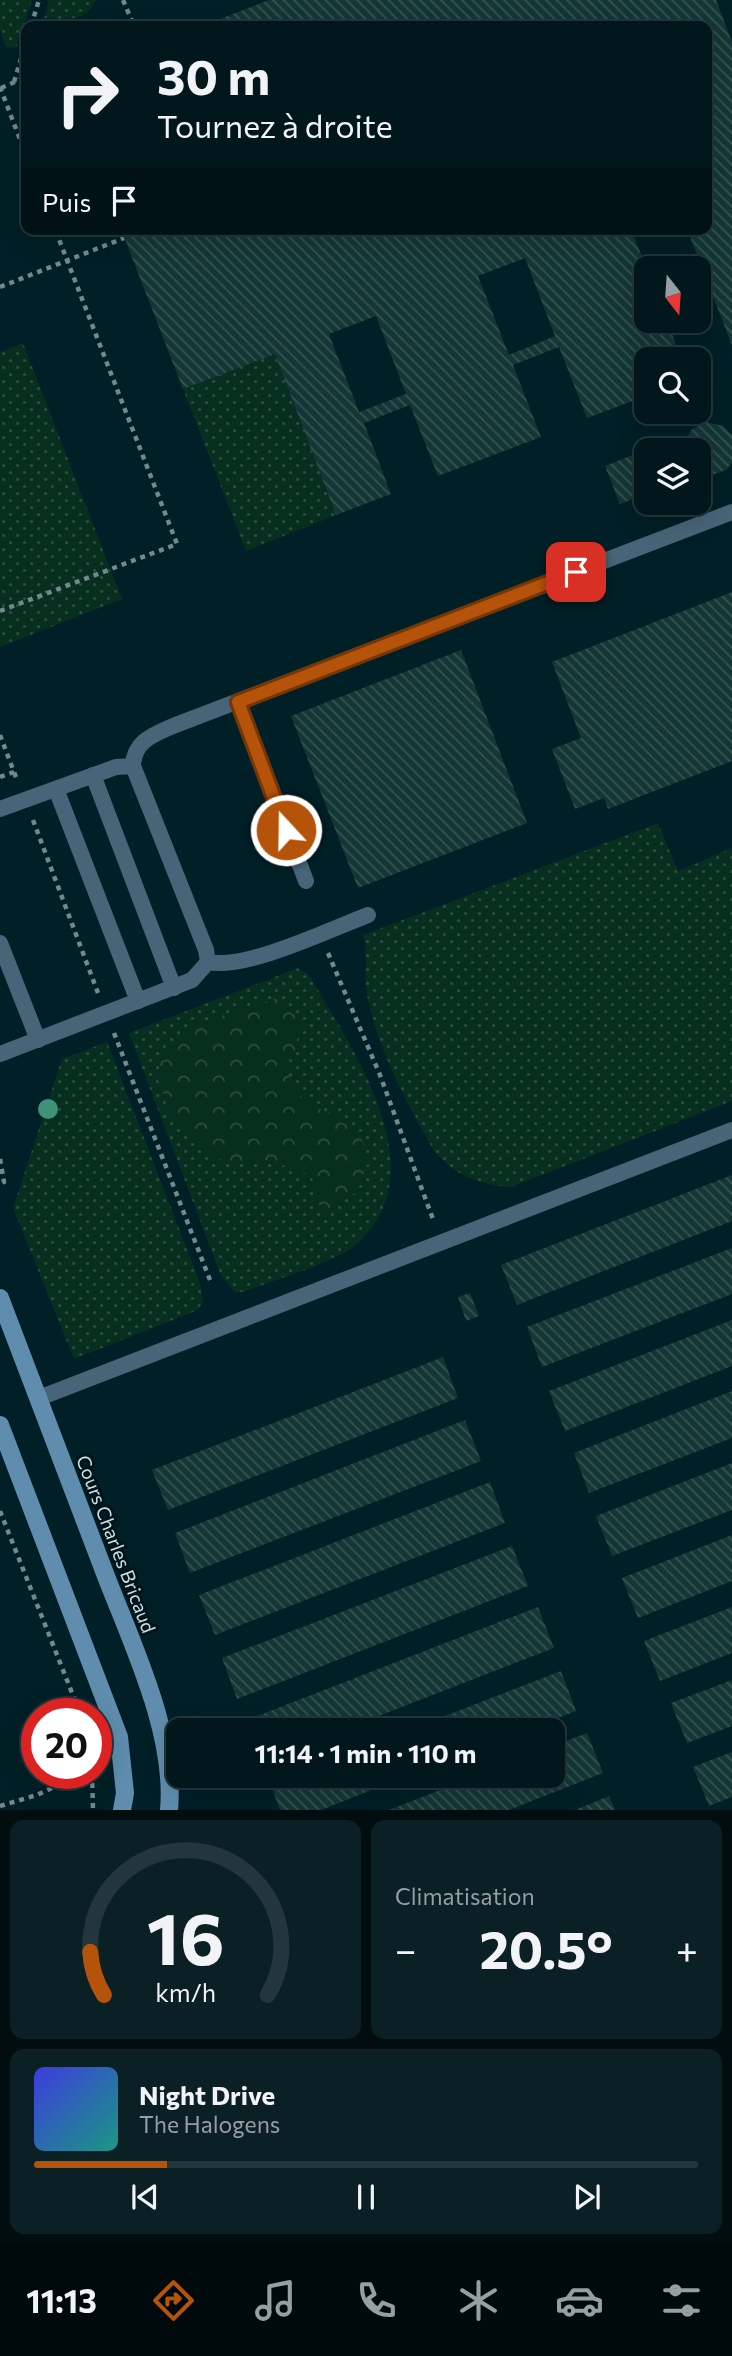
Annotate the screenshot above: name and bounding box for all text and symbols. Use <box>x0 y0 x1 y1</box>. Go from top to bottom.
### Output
text: 30 m <box>157 45 270 105</box>
icon: right <box>42 49 133 140</box>
text: Tournez à droite <box>157 105 393 145</box>
icon: arrive <box>105 182 143 220</box>
text: Puis <box>42 186 91 217</box>
north arrow <box>634 256 710 332</box>
map controls <box>634 256 711 515</box>
button: search <box>634 347 711 424</box>
button: layers <box>634 438 711 515</box>
pin <box>546 542 606 602</box>
icon: arrive <box>557 553 595 591</box>
position arrow <box>249 793 323 867</box>
street label: Cours Charles Bricaud <box>72 1452 161 1636</box>
speed limit sign: 20 <box>21 1698 112 1789</box>
text: 11:14 · 1 min · 110 m <box>255 1737 476 1768</box>
text: Climatisation <box>395 1882 535 1910</box>
text: 16 <box>147 1892 224 1981</box>
text: 20.5° <box>479 1916 613 1980</box>
text: − <box>395 1925 417 1972</box>
text: + <box>676 1925 698 1972</box>
text: km/h <box>155 1977 216 2007</box>
text: Night Drive <box>139 2079 275 2110</box>
text: The Halogens <box>139 2110 280 2138</box>
icon: previous <box>126 2178 164 2216</box>
icon: pause <box>347 2178 385 2216</box>
icon: next <box>568 2178 606 2216</box>
icon: directions <box>149 2276 198 2325</box>
icon: music <box>251 2276 300 2325</box>
icon: phone <box>352 2276 401 2325</box>
icon: climate <box>454 2276 503 2325</box>
icon: car <box>555 2276 604 2325</box>
icon: filters <box>657 2276 706 2325</box>
text: 11:13 <box>26 2280 97 2320</box>

